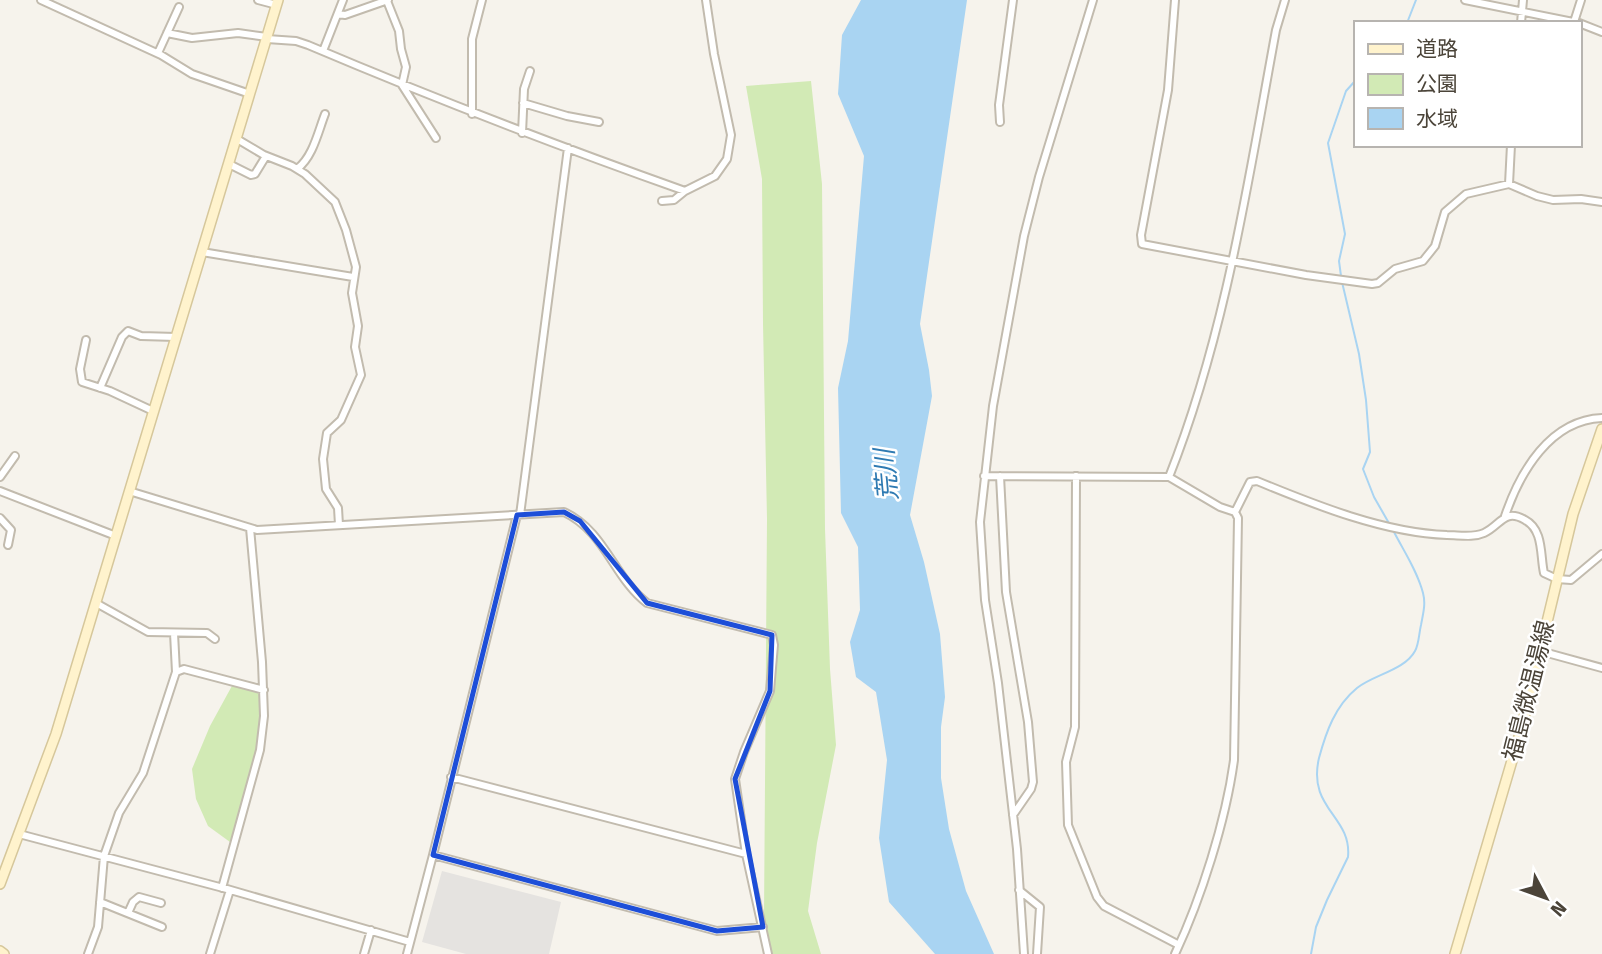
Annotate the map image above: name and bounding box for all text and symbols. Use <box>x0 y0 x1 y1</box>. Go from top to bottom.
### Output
legend <box>1354 21 1581 147</box>
text: 道路 <box>1416 36 1458 62</box>
text: 公園 <box>1416 71 1458 97</box>
text: 水域 <box>1416 106 1458 132</box>
water label: 荒川 <box>869 445 904 502</box>
street label: 福島微温湯線 <box>1498 618 1560 764</box>
north arrow <box>1511 863 1581 933</box>
text: N <box>1546 897 1571 921</box>

